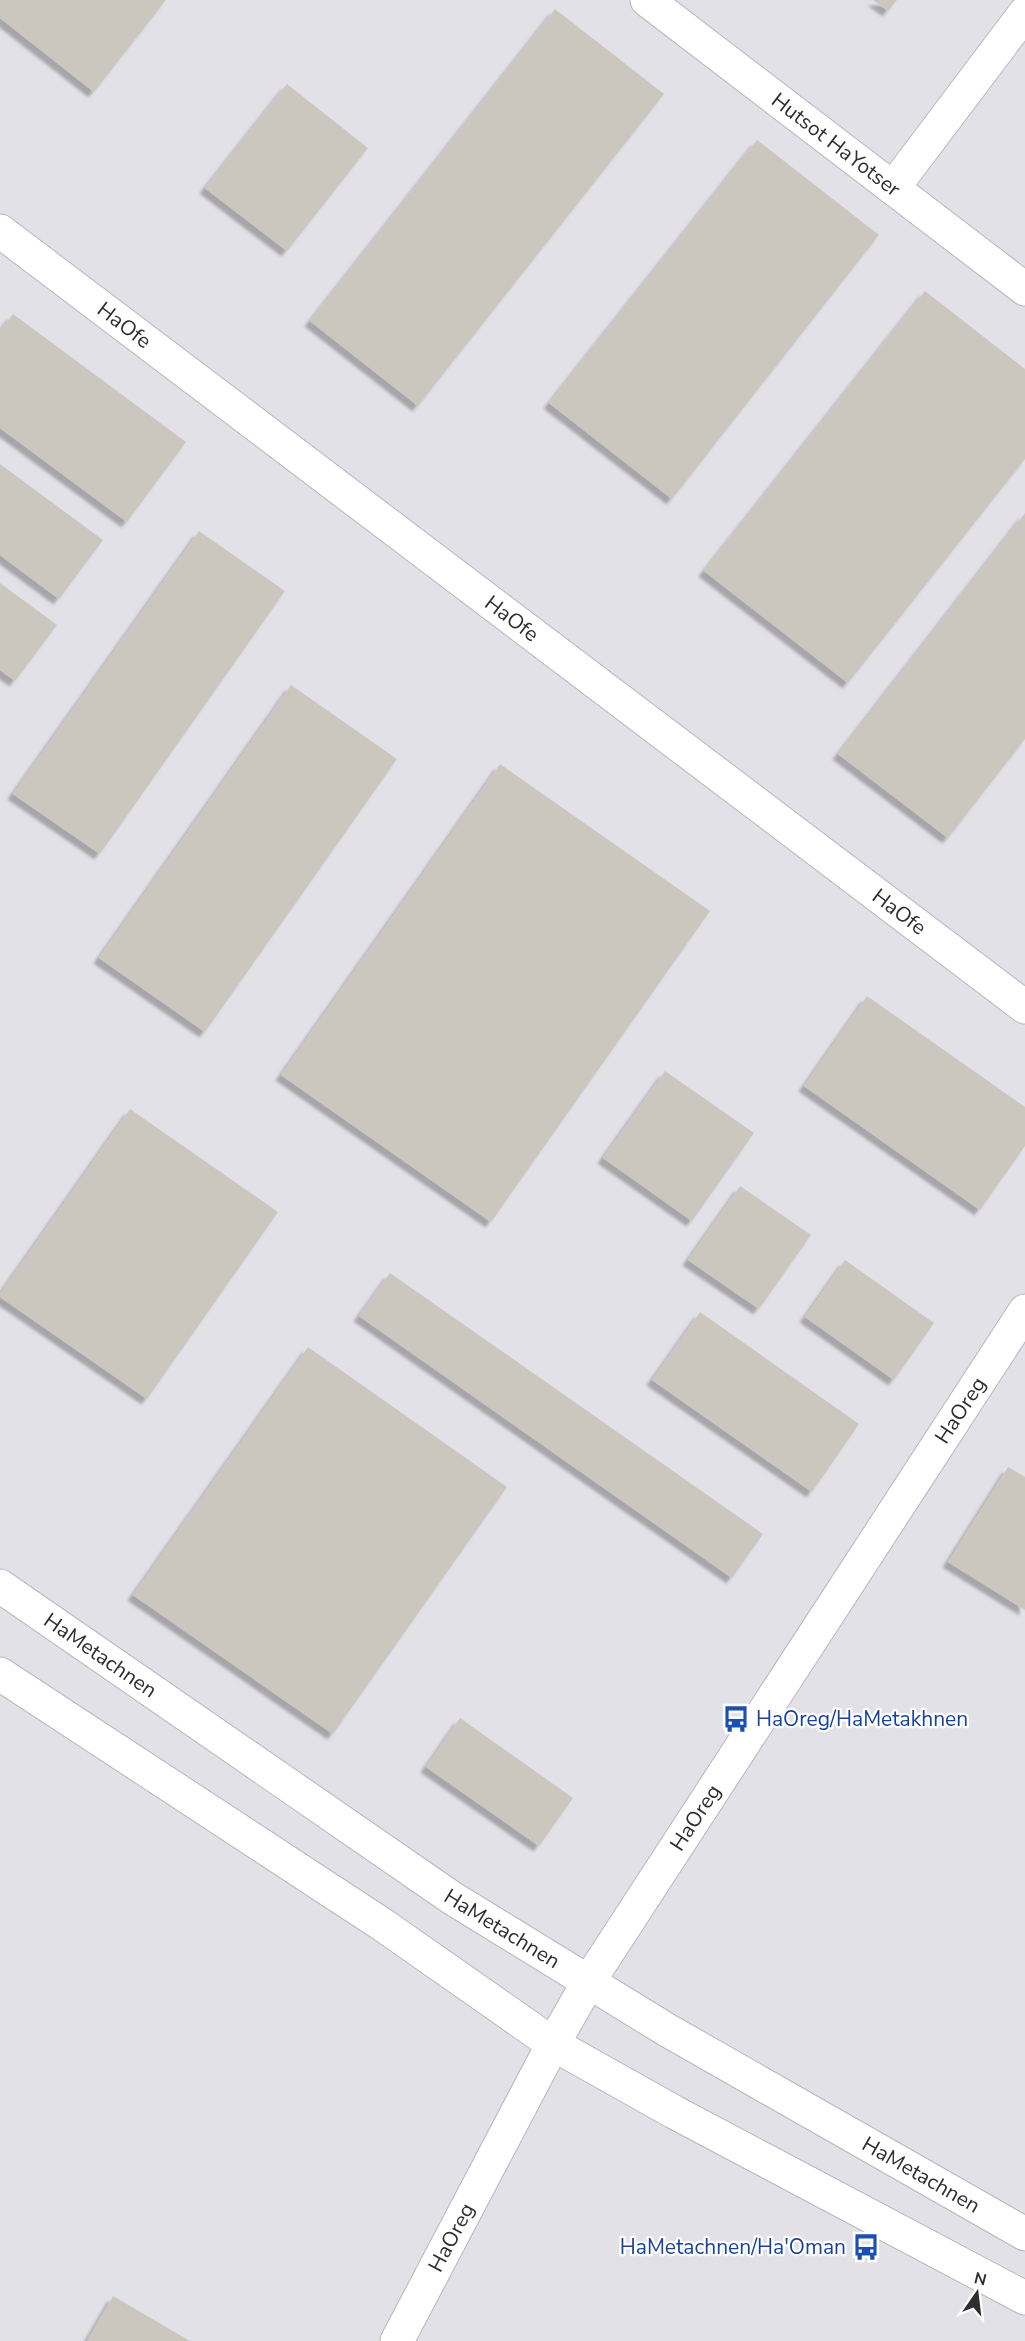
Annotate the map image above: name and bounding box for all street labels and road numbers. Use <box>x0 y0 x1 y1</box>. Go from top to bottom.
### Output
street label: Hutsot HaYotser <box>766 86 907 203</box>
street label: HaOfe <box>92 296 157 355</box>
street label: HaOfe <box>479 589 545 648</box>
street label: HaOfe <box>867 882 932 941</box>
street label: HaOreg <box>928 1372 992 1449</box>
street label: HaMetachnen <box>38 1606 162 1704</box>
street label: HaOreg <box>663 1779 727 1856</box>
street label: HaMetachnen <box>439 1882 565 1975</box>
street label: HaMetachnen <box>857 2130 985 2220</box>
street label: HaOreg <box>422 2198 481 2277</box>

